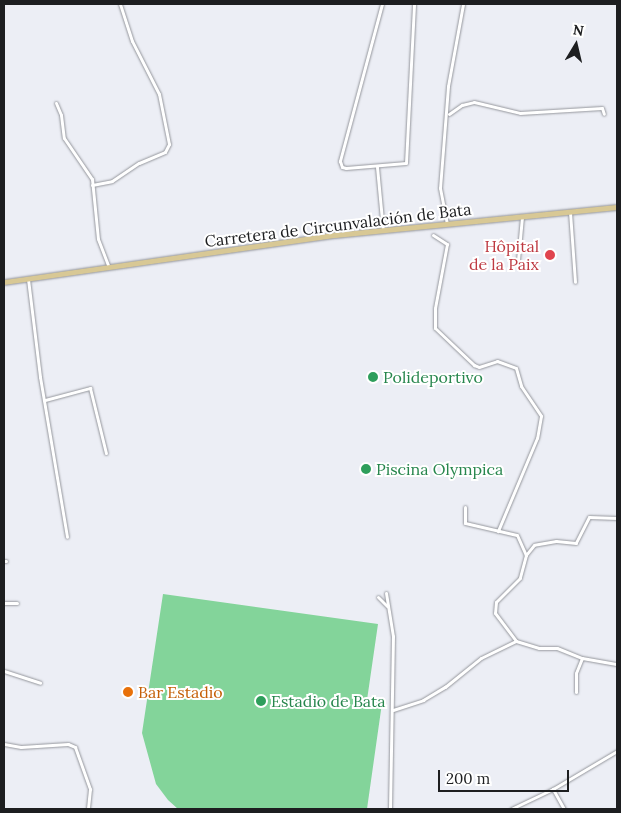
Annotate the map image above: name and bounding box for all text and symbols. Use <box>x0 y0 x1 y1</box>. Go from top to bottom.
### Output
north arrow <box>551 20 601 70</box>
text: N <box>572 20 585 40</box>
street label: Carretera de Circunvalación de Bata <box>204 199 472 251</box>
place label: Hôpital de la Paix <box>469 236 539 274</box>
marker: Hôpital de la Paix <box>543 248 557 262</box>
place label: Polideportivo <box>383 367 483 387</box>
marker: Polideportivo <box>367 371 379 383</box>
place label: Piscina Olympica <box>376 459 503 479</box>
marker: Piscina Olympica <box>360 463 372 475</box>
place label: Bar Estadio <box>138 682 223 702</box>
marker: Bar Estadio <box>122 686 134 698</box>
place label: Estadio de Bata <box>271 691 385 711</box>
marker: Estadio de Bata <box>255 695 267 707</box>
scale bar <box>441 760 572 792</box>
text: 200 m <box>446 769 490 788</box>

